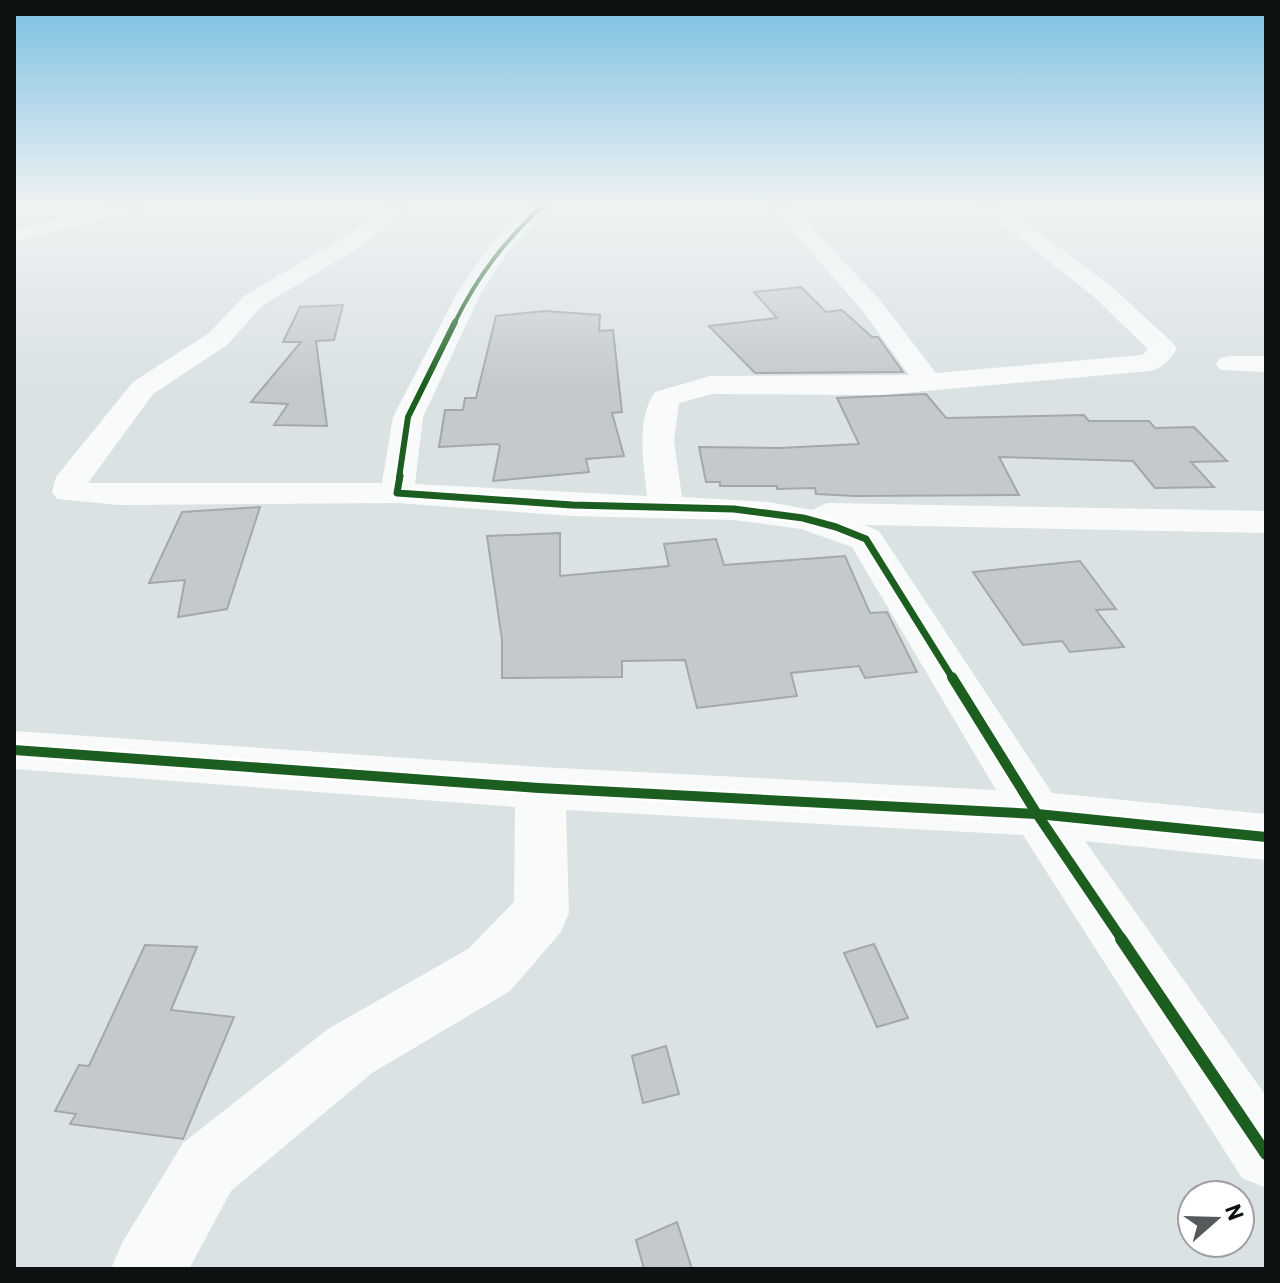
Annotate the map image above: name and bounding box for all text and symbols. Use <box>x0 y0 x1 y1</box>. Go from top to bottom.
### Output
north arrow <box>1176 1179 1256 1259</box>
text: N <box>1221 1200 1250 1223</box>

